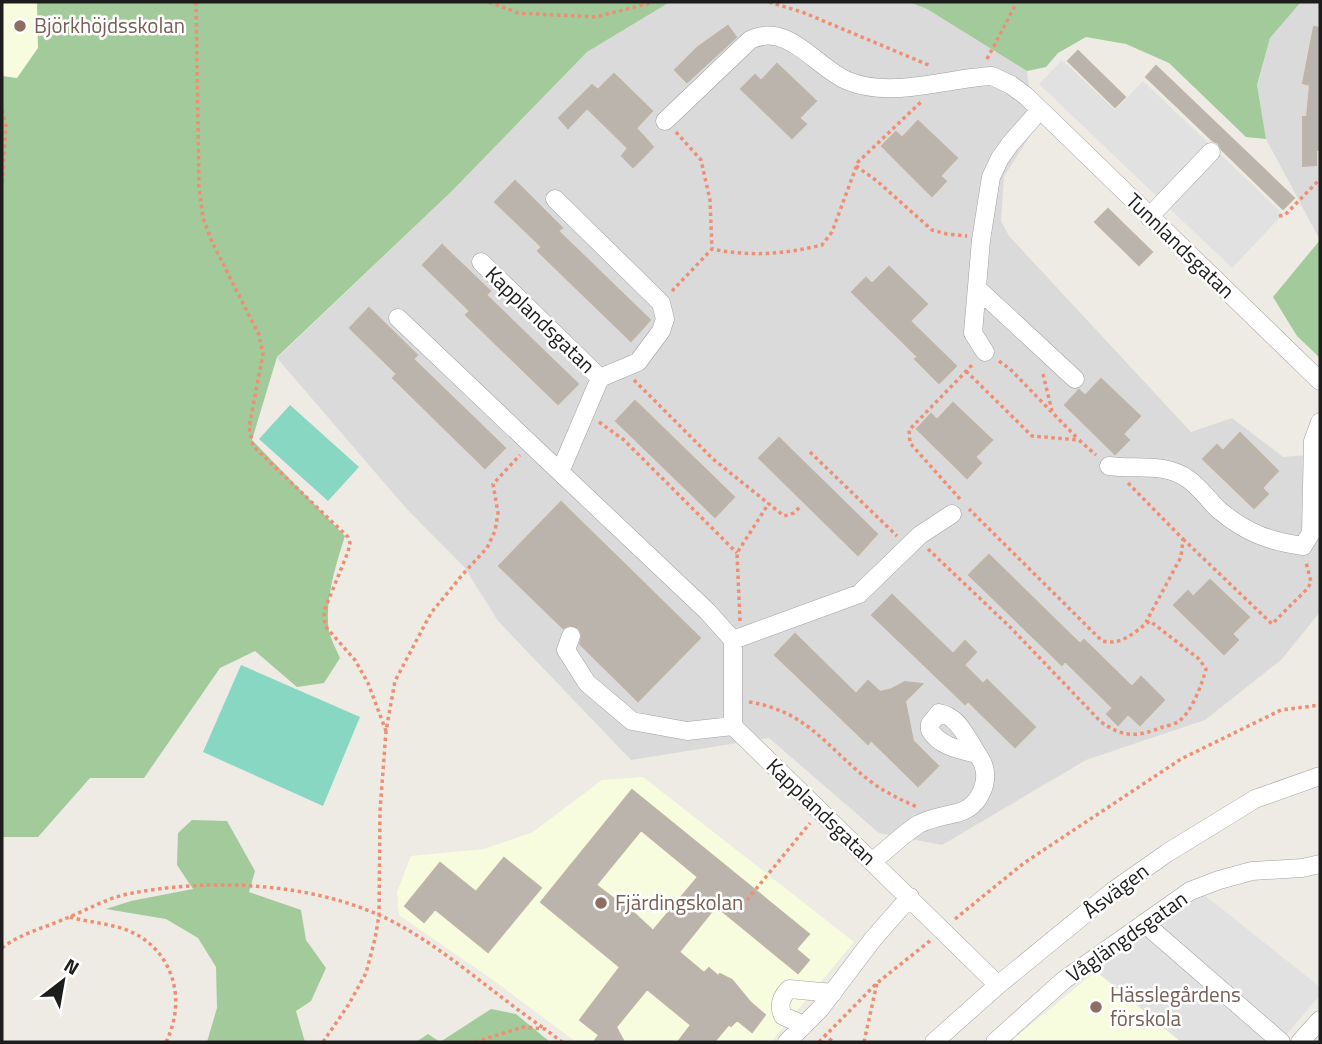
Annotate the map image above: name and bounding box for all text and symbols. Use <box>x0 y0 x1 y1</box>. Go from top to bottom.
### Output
place label: Björkhöjdsskolan <box>34 9 185 41</box>
marker: Björkhöjdsskolan <box>12 18 28 34</box>
street label: Tunnlandsgatan <box>1119 185 1242 306</box>
street label: Kapplandsgatan <box>478 258 603 380</box>
street label: Kapplandsgatan <box>759 750 884 872</box>
street label: Åsvägen <box>1076 855 1155 926</box>
street label: Våglängdsgatan <box>1059 882 1194 990</box>
place label: Fjärdingskolan <box>615 886 743 918</box>
marker: Fjärdingskolan <box>593 895 609 911</box>
north arrow <box>28 946 98 1016</box>
text: N <box>59 950 85 982</box>
place label: Hässlegårdens förskola <box>1110 978 1241 1034</box>
marker: Hässlegårdens förskola <box>1088 999 1104 1015</box>

